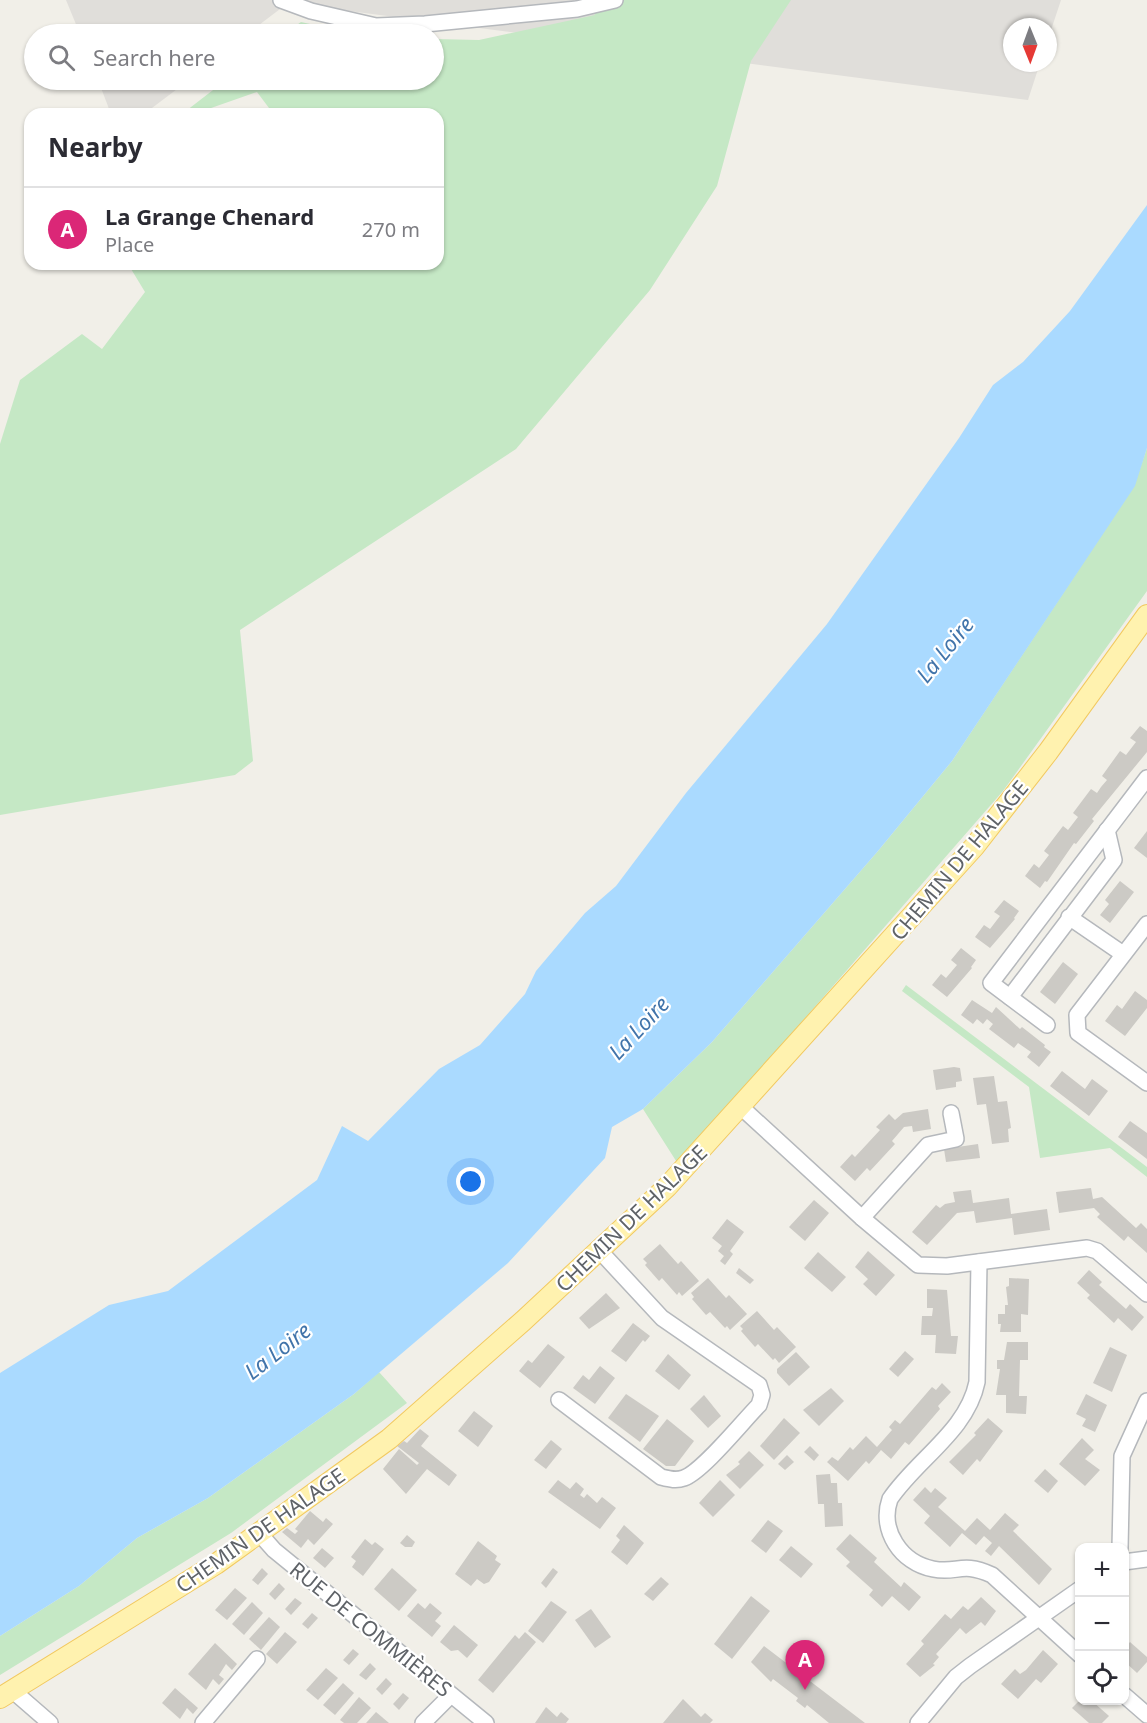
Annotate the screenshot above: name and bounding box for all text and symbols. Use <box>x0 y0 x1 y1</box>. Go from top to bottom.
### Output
north arrow <box>1003 18 1057 72</box>
search box <box>24 24 444 90</box>
icon: search <box>45 41 78 74</box>
text: Search here <box>93 42 215 72</box>
text: Nearby <box>48 129 143 165</box>
text: La Grange Chenard <box>105 201 314 231</box>
text: A <box>61 216 74 243</box>
text: 270 m <box>362 216 420 243</box>
text: Place <box>105 231 154 258</box>
water label: La Loire <box>908 610 980 688</box>
street label: CHEMIN DE HALAGE <box>884 774 1034 946</box>
water label: La Loire <box>601 989 675 1065</box>
street label: CHEMIN DE HALAGE <box>549 1138 713 1298</box>
your location <box>456 1167 485 1196</box>
water label: La Loire <box>238 1315 316 1385</box>
street label: CHEMIN DE HALAGE <box>170 1461 350 1599</box>
map controls <box>1075 1543 1129 1705</box>
button: + <box>1075 1543 1129 1597</box>
street label: RUE DE COMMIÈRES <box>284 1555 458 1703</box>
button: − <box>1075 1597 1129 1651</box>
pin: A <box>786 1640 824 1690</box>
button: locate <box>1075 1651 1129 1705</box>

